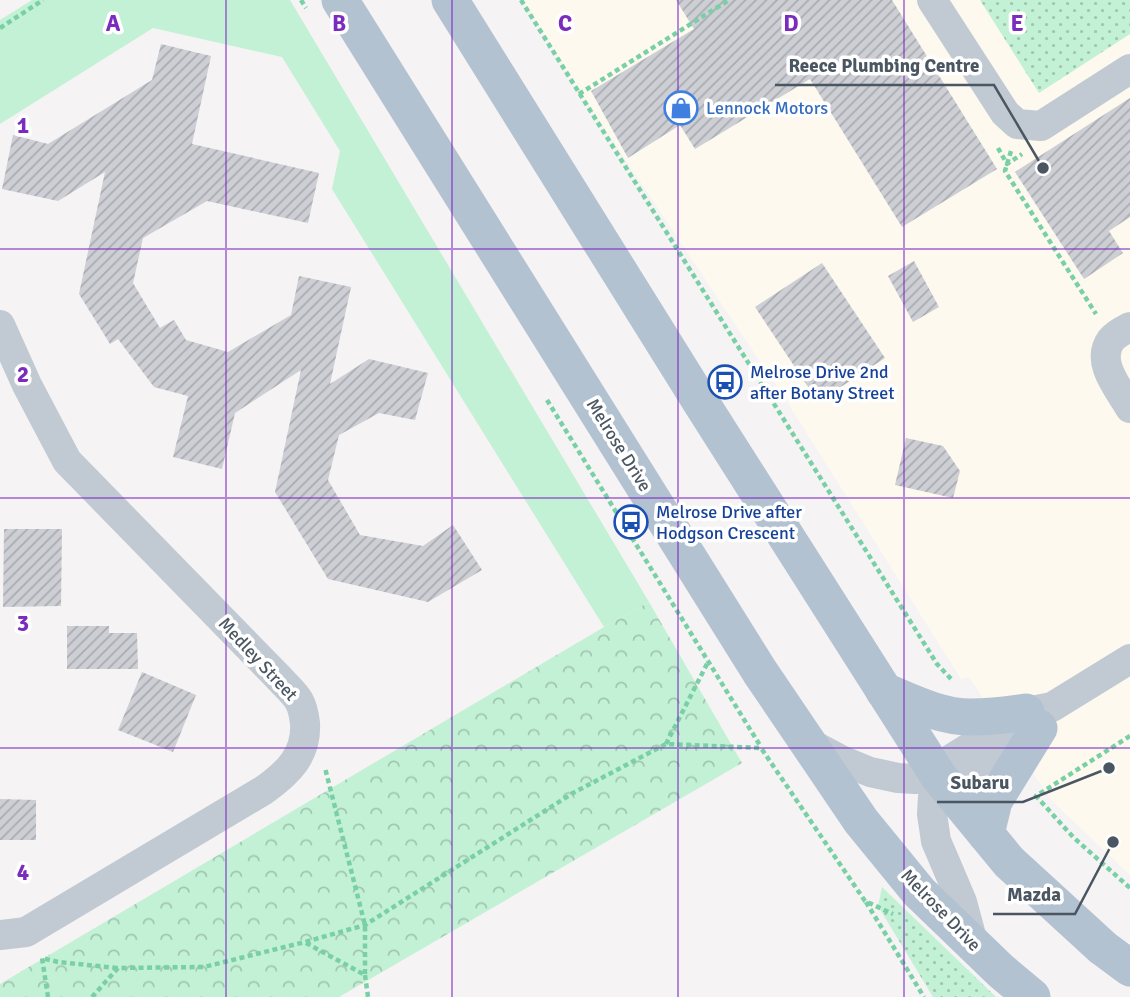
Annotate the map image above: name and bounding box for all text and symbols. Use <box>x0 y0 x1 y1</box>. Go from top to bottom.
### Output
text: A <box>106 9 121 38</box>
text: B <box>332 9 346 38</box>
text: C <box>558 9 572 38</box>
text: D <box>783 9 799 38</box>
text: E <box>1010 9 1024 38</box>
callout: Reece Plumbing Centre <box>775 45 994 85</box>
text: Reece Plumbing Centre <box>788 54 980 78</box>
shop icon: Lennock Motors <box>662 89 700 127</box>
place label: Lennock Motors <box>706 97 828 119</box>
text: 1 <box>17 111 29 140</box>
text: 2 <box>17 360 29 389</box>
place label: Melrose Drive 2nd after Botany Street <box>750 361 895 404</box>
bus stop icon: Melrose Drive 2nd after Botany Street <box>706 363 744 401</box>
street label: Melrose Drive <box>582 394 656 496</box>
place label: Melrose Drive after Hodgson Crescent <box>656 501 802 544</box>
bus stop icon: Melrose Drive after Hodgson Crescent <box>612 503 650 541</box>
text: 3 <box>17 609 29 638</box>
street label: Medley Street <box>214 613 302 705</box>
callout: Subaru <box>937 762 1023 802</box>
text: Subaru <box>951 771 1009 795</box>
text: 4 <box>17 858 29 887</box>
street label: Melrose Drive <box>896 864 986 956</box>
callout: Mazda <box>993 874 1075 914</box>
text: Mazda <box>1007 883 1061 907</box>

